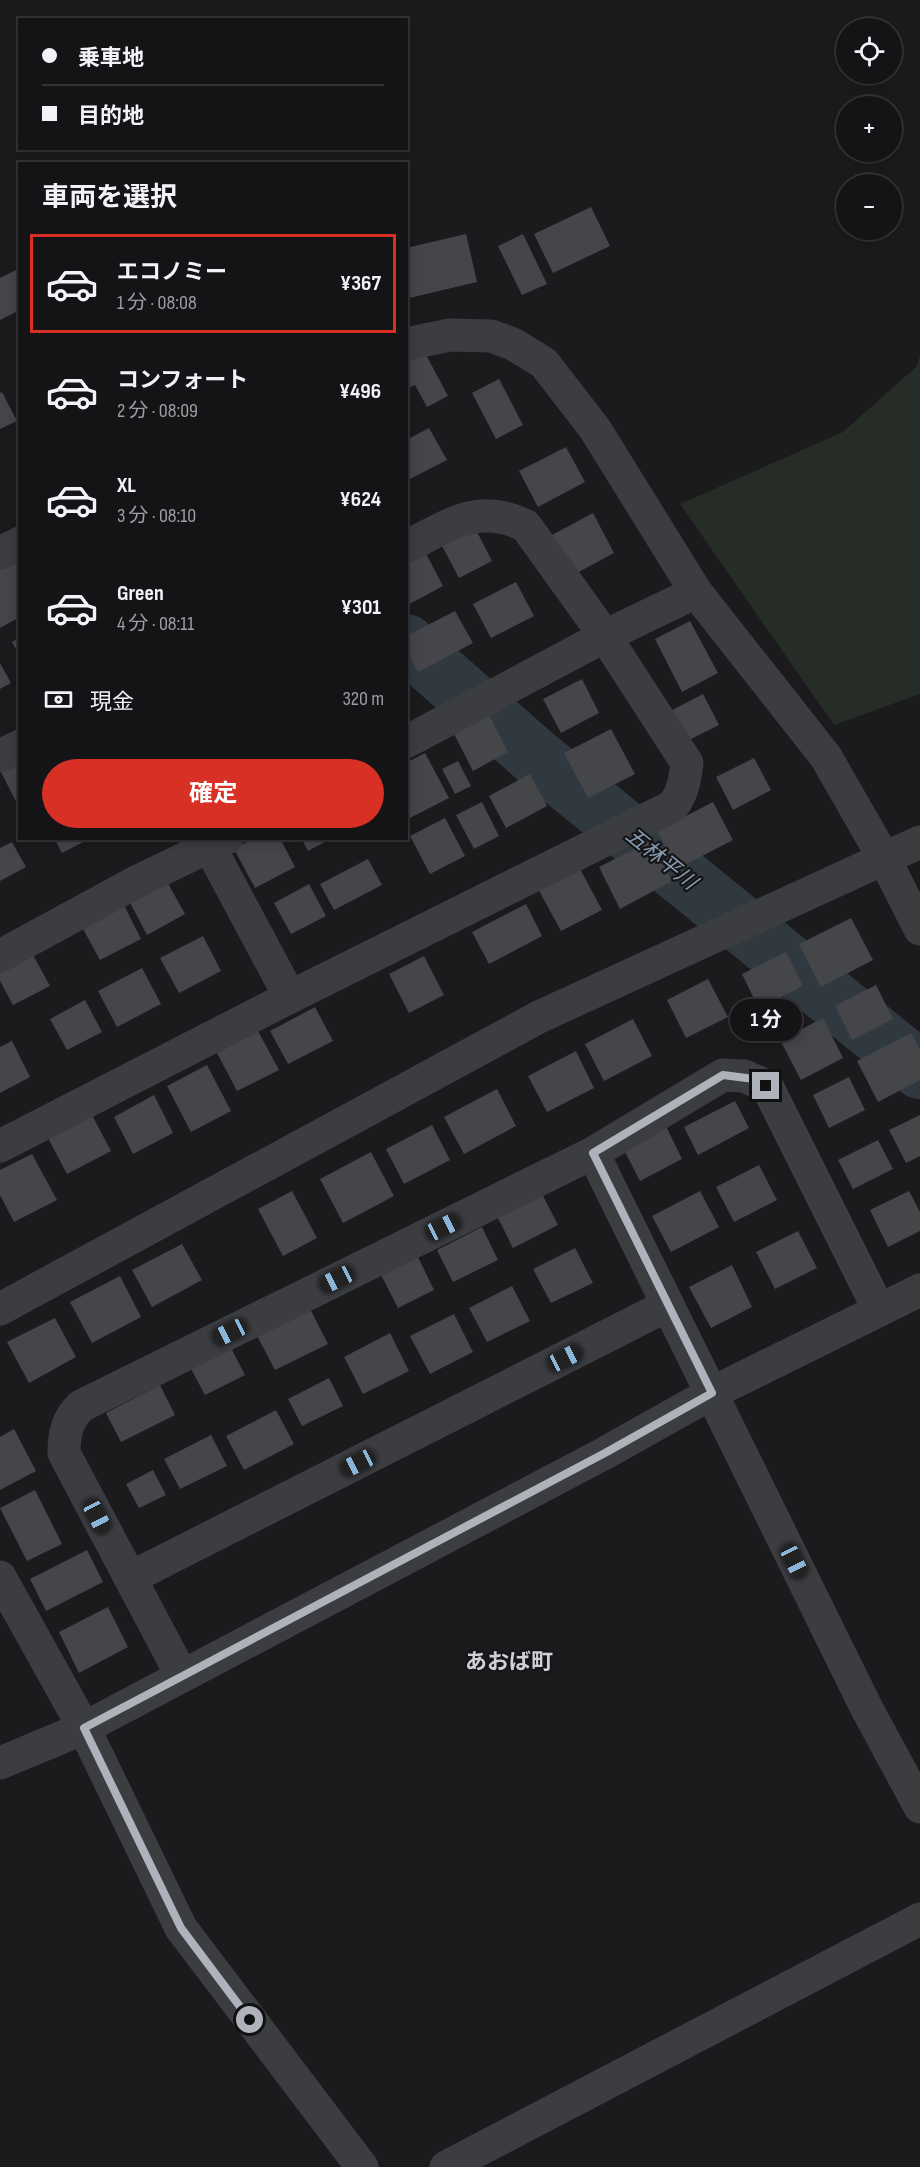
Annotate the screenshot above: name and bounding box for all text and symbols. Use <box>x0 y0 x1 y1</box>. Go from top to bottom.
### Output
map controls <box>836 18 902 240</box>
button: locate <box>836 18 902 84</box>
text: 乗車地 <box>78 45 144 72</box>
button: + <box>836 96 902 162</box>
text: 目的地 <box>78 103 144 130</box>
button: − <box>836 174 902 240</box>
text: 車両を選択 <box>42 182 177 214</box>
icon: car <box>45 257 99 311</box>
text: エコノミー <box>117 259 227 286</box>
text: ¥367 <box>340 270 381 297</box>
text: 1 分 · 08:08 <box>117 291 197 315</box>
icon: car <box>45 365 99 419</box>
text: コンフォート <box>117 367 248 394</box>
text: ¥496 <box>339 378 381 405</box>
text: 2 分 · 08:09 <box>117 399 198 423</box>
text: XL <box>117 472 136 499</box>
icon: car <box>45 473 99 527</box>
text: ¥624 <box>339 486 381 513</box>
text: 3 分 · 08:10 <box>117 504 196 528</box>
text: Green <box>117 580 164 607</box>
icon: car <box>45 581 99 635</box>
text: ¥301 <box>341 594 381 621</box>
text: 4 分 · 08:11 <box>117 612 194 636</box>
icon: cash <box>42 683 75 716</box>
text: 320 m <box>342 687 384 711</box>
text: 現金 <box>90 689 134 716</box>
button: 確定 <box>42 759 384 828</box>
water label: 五林平川 <box>620 823 703 896</box>
callout: 1 分 <box>730 999 802 1041</box>
text: 1 分 <box>751 1008 781 1032</box>
route end <box>752 1072 779 1099</box>
car <box>423 1211 463 1243</box>
car <box>317 1263 357 1295</box>
car <box>210 1316 250 1348</box>
car <box>545 1342 585 1374</box>
car <box>338 1447 378 1479</box>
car <box>81 1496 113 1536</box>
car <box>778 1541 810 1581</box>
district label: あおば町 <box>465 1649 553 1676</box>
route start <box>236 2006 263 2033</box>

